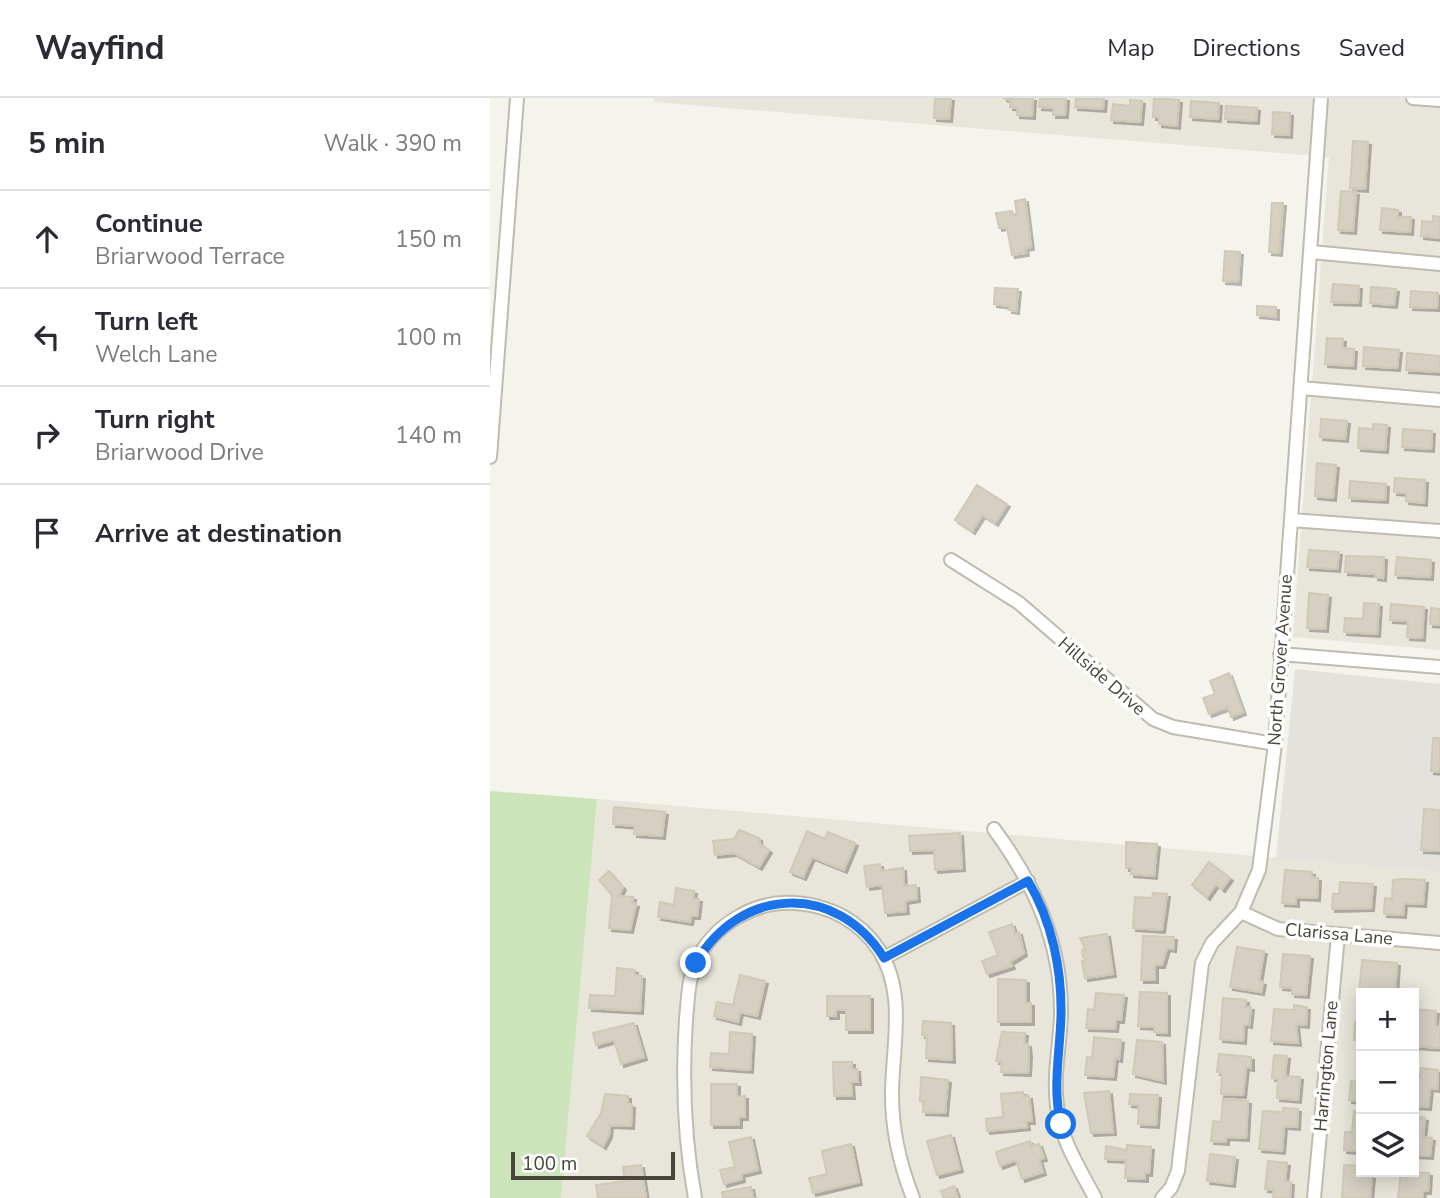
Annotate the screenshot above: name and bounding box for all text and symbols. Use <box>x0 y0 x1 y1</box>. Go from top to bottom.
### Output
text: Wayfind <box>35 26 165 71</box>
text: Map <box>1107 32 1154 64</box>
text: Directions <box>1192 32 1301 64</box>
text: Saved <box>1339 32 1405 64</box>
text: 5 min <box>28 123 106 164</box>
text: Walk · 390 m <box>323 128 462 159</box>
text: Continue <box>95 206 203 241</box>
icon: ahead <box>28 220 66 258</box>
text: 150 m <box>395 224 462 255</box>
text: Briarwood Terrace <box>95 241 285 272</box>
text: Turn left <box>95 304 198 339</box>
icon: left <box>28 318 66 356</box>
text: 100 m <box>395 322 462 353</box>
text: Welch Lane <box>95 339 218 370</box>
text: Turn right <box>95 402 214 437</box>
icon: right <box>28 416 66 454</box>
text: 140 m <box>395 420 462 451</box>
text: Briarwood Drive <box>95 437 264 468</box>
icon: arrive <box>28 514 66 552</box>
text: Arrive at destination <box>95 516 342 551</box>
street label: North Grover Avenue <box>1262 574 1298 746</box>
street label: Hillside Drive <box>1053 631 1151 721</box>
street label: Clarissa Lane <box>1284 917 1394 951</box>
route end <box>680 947 711 978</box>
map controls <box>1356 988 1419 1177</box>
button: + <box>1356 988 1419 1051</box>
street label: Harrington Lane <box>1308 1000 1344 1132</box>
button: − <box>1356 1051 1419 1114</box>
route start <box>1045 1108 1076 1139</box>
button: layers <box>1356 1114 1419 1177</box>
scale bar <box>511 1149 676 1181</box>
text: 100 m <box>522 1151 577 1177</box>

